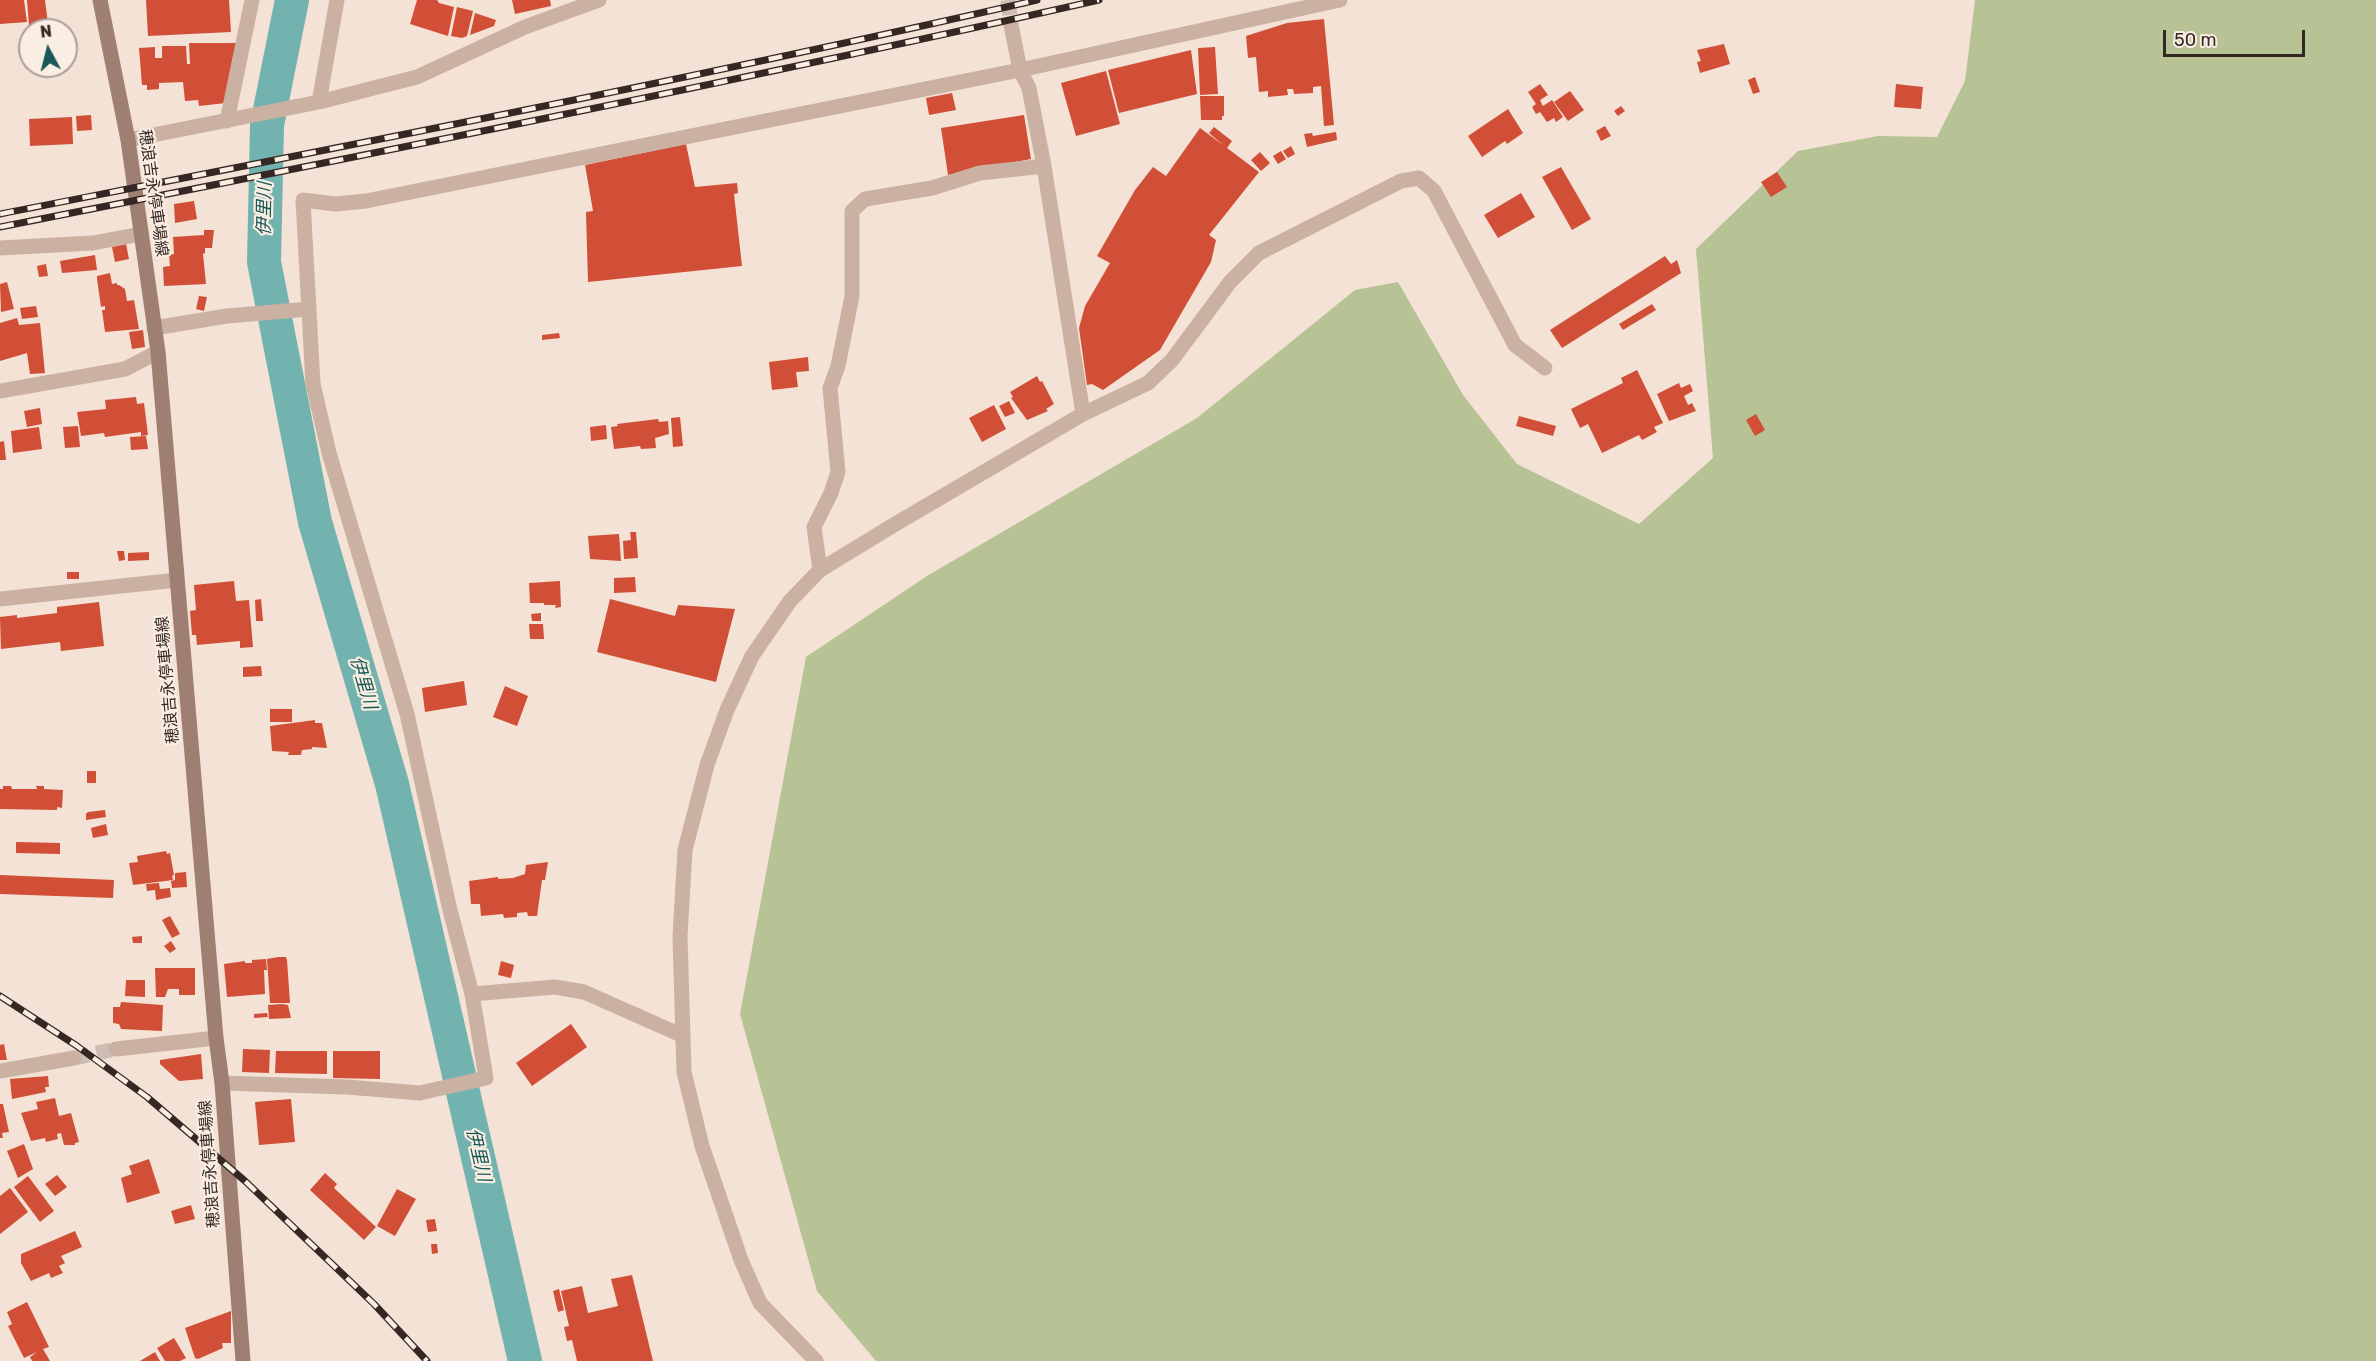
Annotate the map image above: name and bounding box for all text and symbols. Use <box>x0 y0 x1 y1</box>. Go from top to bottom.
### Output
north arrow <box>18 18 78 78</box>
scale bar <box>2166 18 2308 56</box>
text: N <box>39 21 53 42</box>
text: 50 m <box>2174 29 2217 51</box>
street label: 穂浪吉永停車場線 <box>135 128 171 258</box>
water label: 伊里川 <box>254 182 276 236</box>
street label: 穂浪吉永停車場線 <box>153 615 183 745</box>
water label: 伊里川 <box>345 654 381 712</box>
street label: 穂浪吉永停車場線 <box>196 1099 224 1229</box>
water label: 伊里川 <box>461 1126 495 1184</box>

